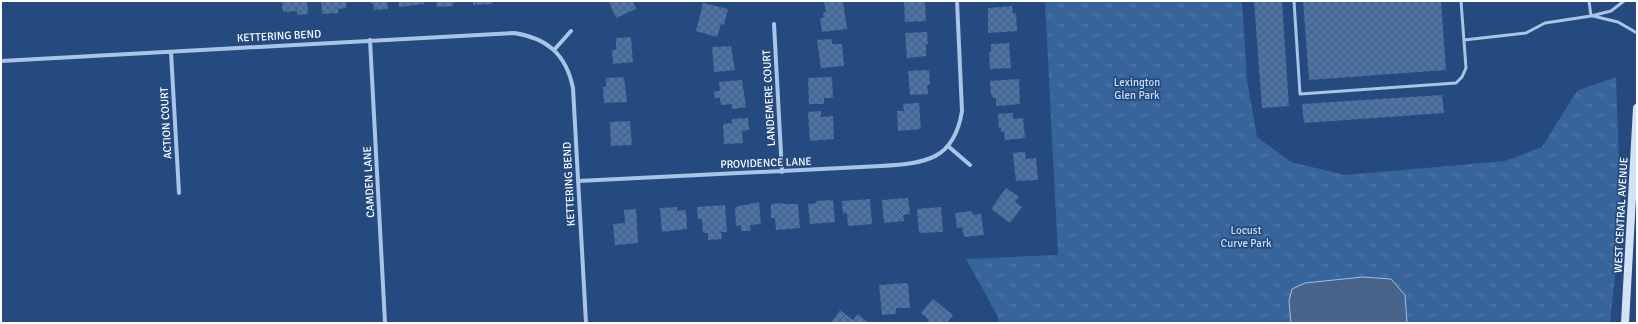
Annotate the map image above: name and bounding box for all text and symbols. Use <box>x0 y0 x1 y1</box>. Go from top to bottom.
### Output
street label: KETTERING BEND <box>236 27 322 45</box>
street label: LANDEMERE COURT <box>760 49 778 147</box>
park label: Lexington Glen Park <box>1114 76 1160 102</box>
street label: ACTION COURT <box>158 86 174 159</box>
street label: KETTERING BEND <box>560 141 578 227</box>
street label: CAMDEN LANE <box>361 146 377 218</box>
street label: PROVIDENCE LANE <box>720 155 812 171</box>
street label: WEST CENTRAL AVENUE <box>1611 157 1631 273</box>
park label: Locust Curve Park <box>1221 224 1272 250</box>

